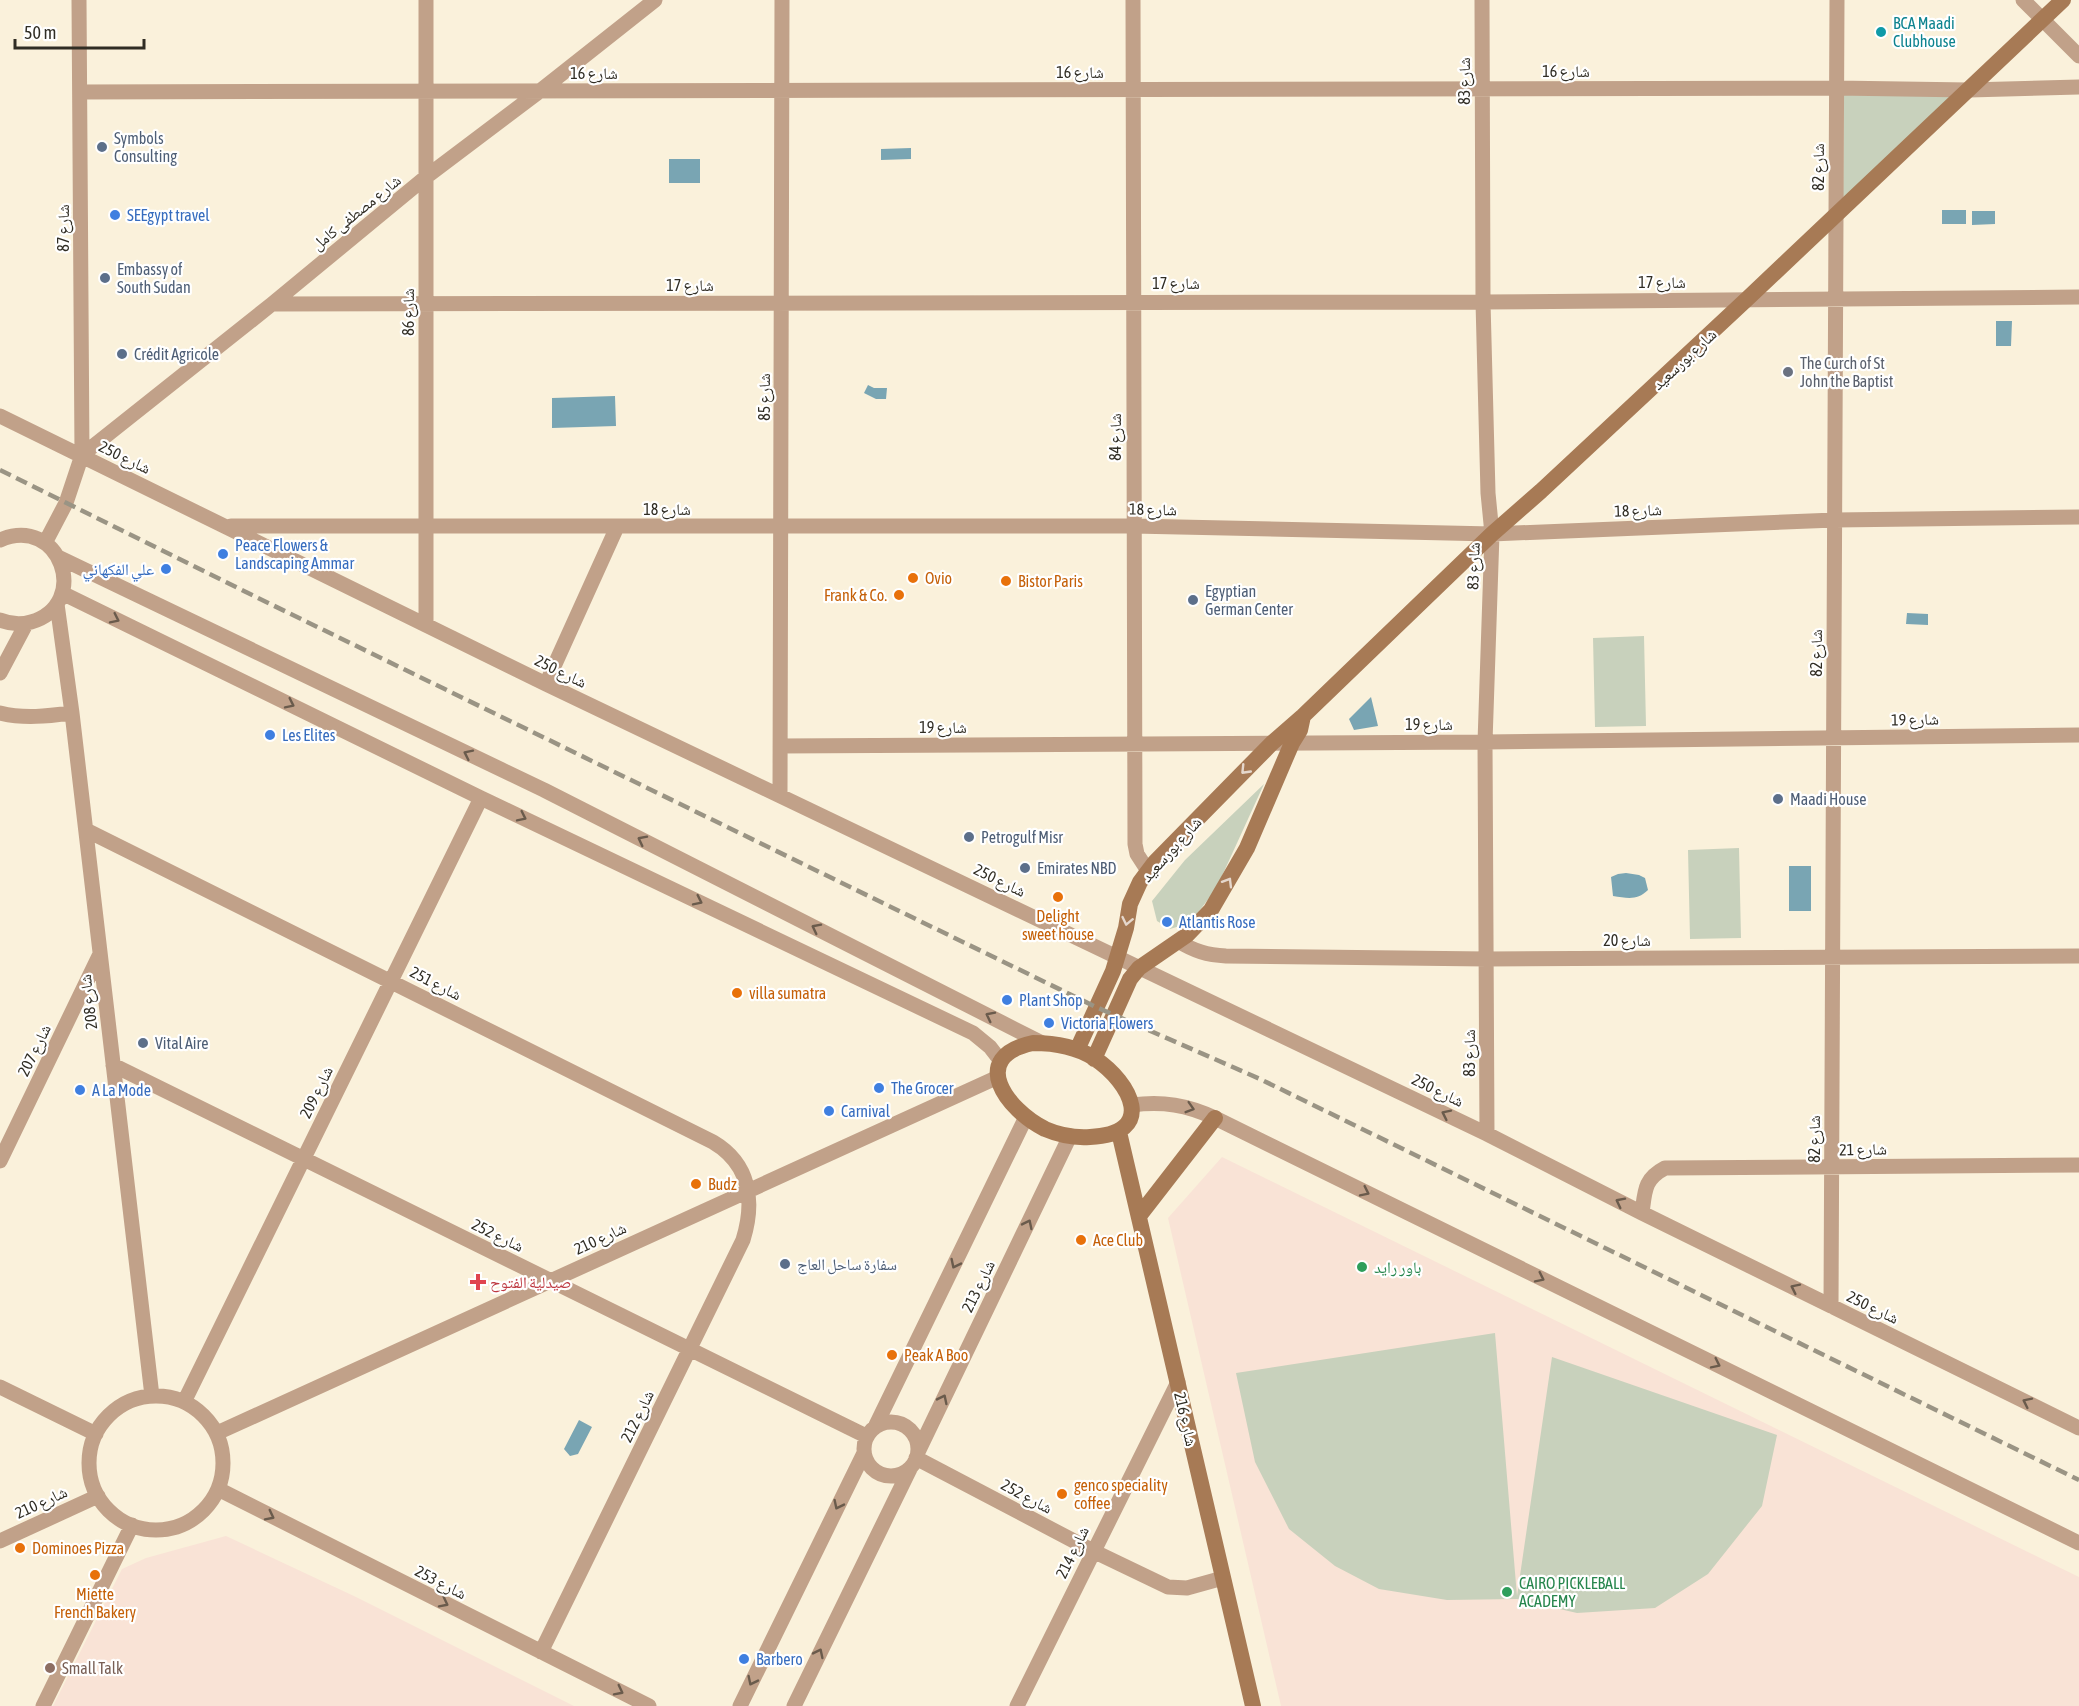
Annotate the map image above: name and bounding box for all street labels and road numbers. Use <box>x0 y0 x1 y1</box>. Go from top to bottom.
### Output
street label: شارع 83 <box>1455 57 1475 105</box>
street label: شارع 16 <box>1542 62 1590 82</box>
street label: شارع 16 <box>1056 63 1104 83</box>
street label: شارع 16 <box>570 64 618 84</box>
street label: شارع 82 <box>1809 143 1829 191</box>
street label: شارع مصطفى كامل <box>308 171 405 255</box>
street label: شارع 87 <box>54 204 74 252</box>
street label: شارع 17 <box>1638 273 1686 293</box>
street label: شارع 17 <box>1152 274 1200 294</box>
street label: شارع 17 <box>666 276 714 296</box>
street label: شارع 86 <box>399 288 419 336</box>
street label: شارع بورسعيد <box>1648 325 1721 395</box>
street label: شارع 85 <box>755 373 775 421</box>
street label: شارع 84 <box>1106 413 1126 461</box>
street label: شارع 250 <box>95 437 154 479</box>
street label: شارع 18 <box>643 500 691 520</box>
street label: شارع 18 <box>1129 500 1177 520</box>
street label: شارع 18 <box>1614 500 1662 522</box>
street label: شارع 83 <box>1463 542 1485 590</box>
street label: شارع 82 <box>1807 629 1827 677</box>
street label: شارع 250 <box>531 651 590 693</box>
street label: شارع 19 <box>1891 710 1939 730</box>
street label: شارع 19 <box>1405 715 1453 735</box>
street label: شارع 19 <box>919 718 967 738</box>
street label: شارع بورسعيد <box>1137 813 1206 887</box>
street label: شارع 250 <box>970 860 1029 902</box>
street label: شارع 20 <box>1603 931 1651 951</box>
street label: شارع 251 <box>406 962 465 1005</box>
street label: شارع 208 <box>76 973 102 1030</box>
street label: شارع 207 <box>14 1021 56 1080</box>
street label: شارع 83 <box>1460 1029 1480 1077</box>
street label: شارع 209 <box>296 1063 338 1122</box>
street label: شارع 250 <box>1408 1070 1467 1112</box>
street label: شارع 82 <box>1805 1115 1825 1163</box>
street label: شارع 21 <box>1839 1140 1887 1160</box>
street label: شارع 252 <box>468 1215 527 1257</box>
street label: شارع 210 <box>571 1218 630 1260</box>
street label: شارع 213 <box>958 1257 1000 1316</box>
street label: شارع 250 <box>1843 1287 1902 1329</box>
street label: شارع 212 <box>617 1387 659 1446</box>
street label: شارع 216 <box>1169 1390 1201 1448</box>
street label: شارع 252 <box>997 1475 1056 1519</box>
street label: شارع 210 <box>12 1482 71 1524</box>
street label: شارع 214 <box>1052 1523 1094 1582</box>
street label: شارع 253 <box>411 1561 470 1604</box>

